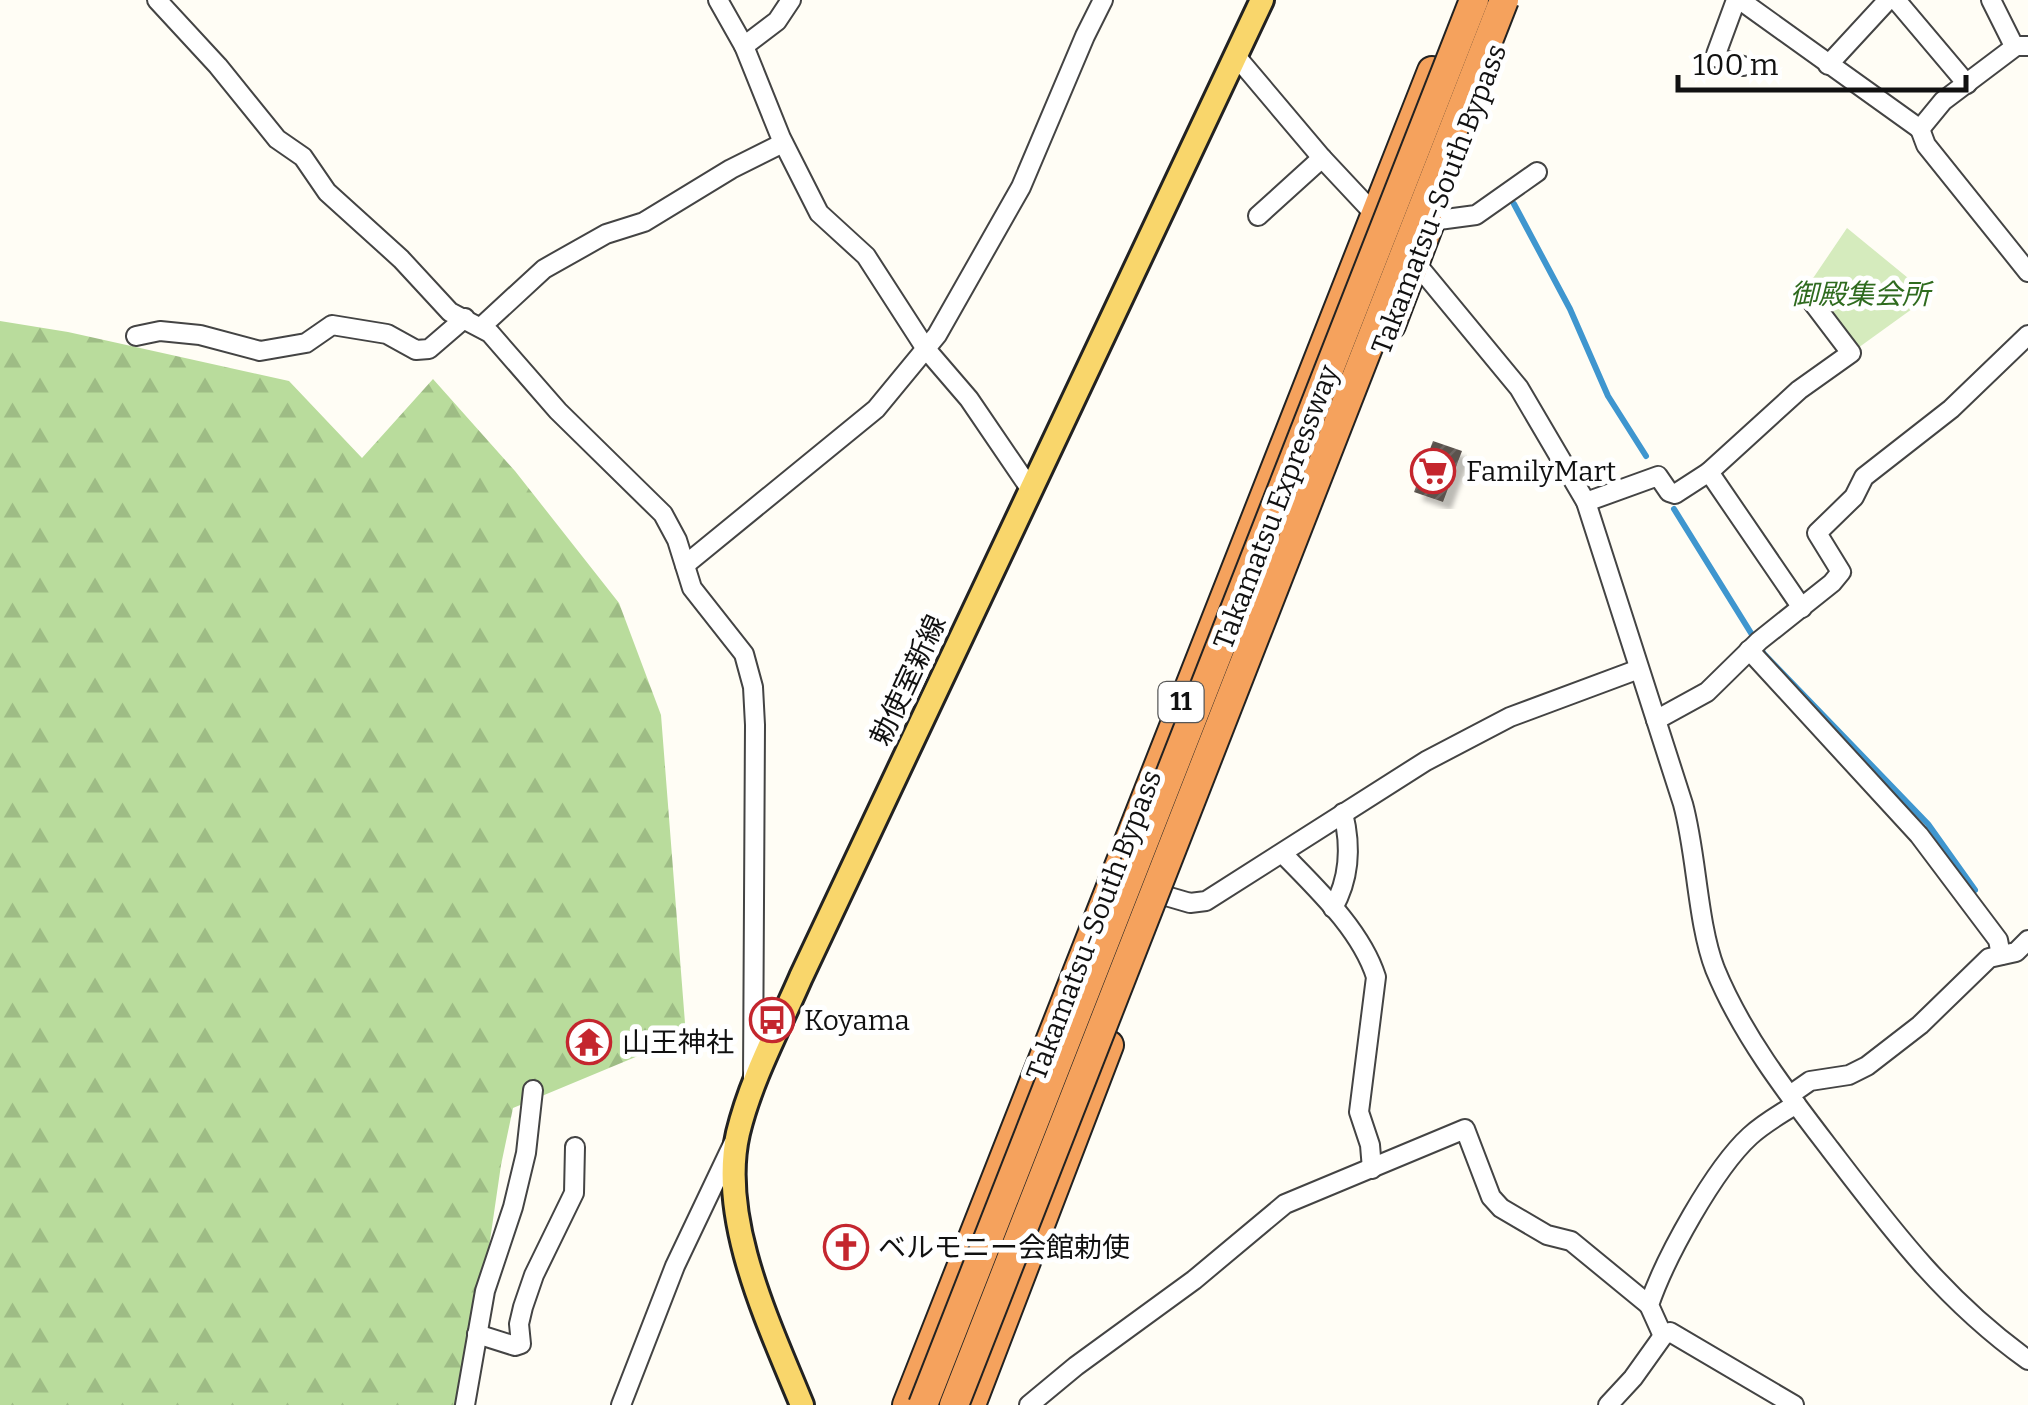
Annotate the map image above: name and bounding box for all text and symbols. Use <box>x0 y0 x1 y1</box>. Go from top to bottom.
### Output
scale bar <box>1678 30 1966 92</box>
street label: Takamatsu-South Bypass <box>1365 39 1513 359</box>
text: 100 m <box>1693 47 1779 83</box>
park label: 御殿集会所 <box>1790 278 1934 311</box>
street label: Takamatsu Expressway <box>1207 360 1346 654</box>
supermarket icon: FamilyMart <box>1410 448 1456 494</box>
place label: FamilyMart <box>1466 455 1616 488</box>
street label: 勅使室新線 <box>863 610 953 750</box>
road number: 11 <box>1158 682 1204 722</box>
street label: Takamatsu-South Bypass <box>1020 765 1168 1085</box>
bus stop icon: Koyama <box>749 997 795 1043</box>
place label: Koyama <box>804 1004 910 1037</box>
temple icon: 山王神社 <box>566 1019 612 1065</box>
place label: 山王神社 <box>622 1026 734 1059</box>
church icon: ベルモニー会館勅使 <box>823 1224 869 1270</box>
place label: ベルモニー会館勅使 <box>878 1231 1130 1264</box>

